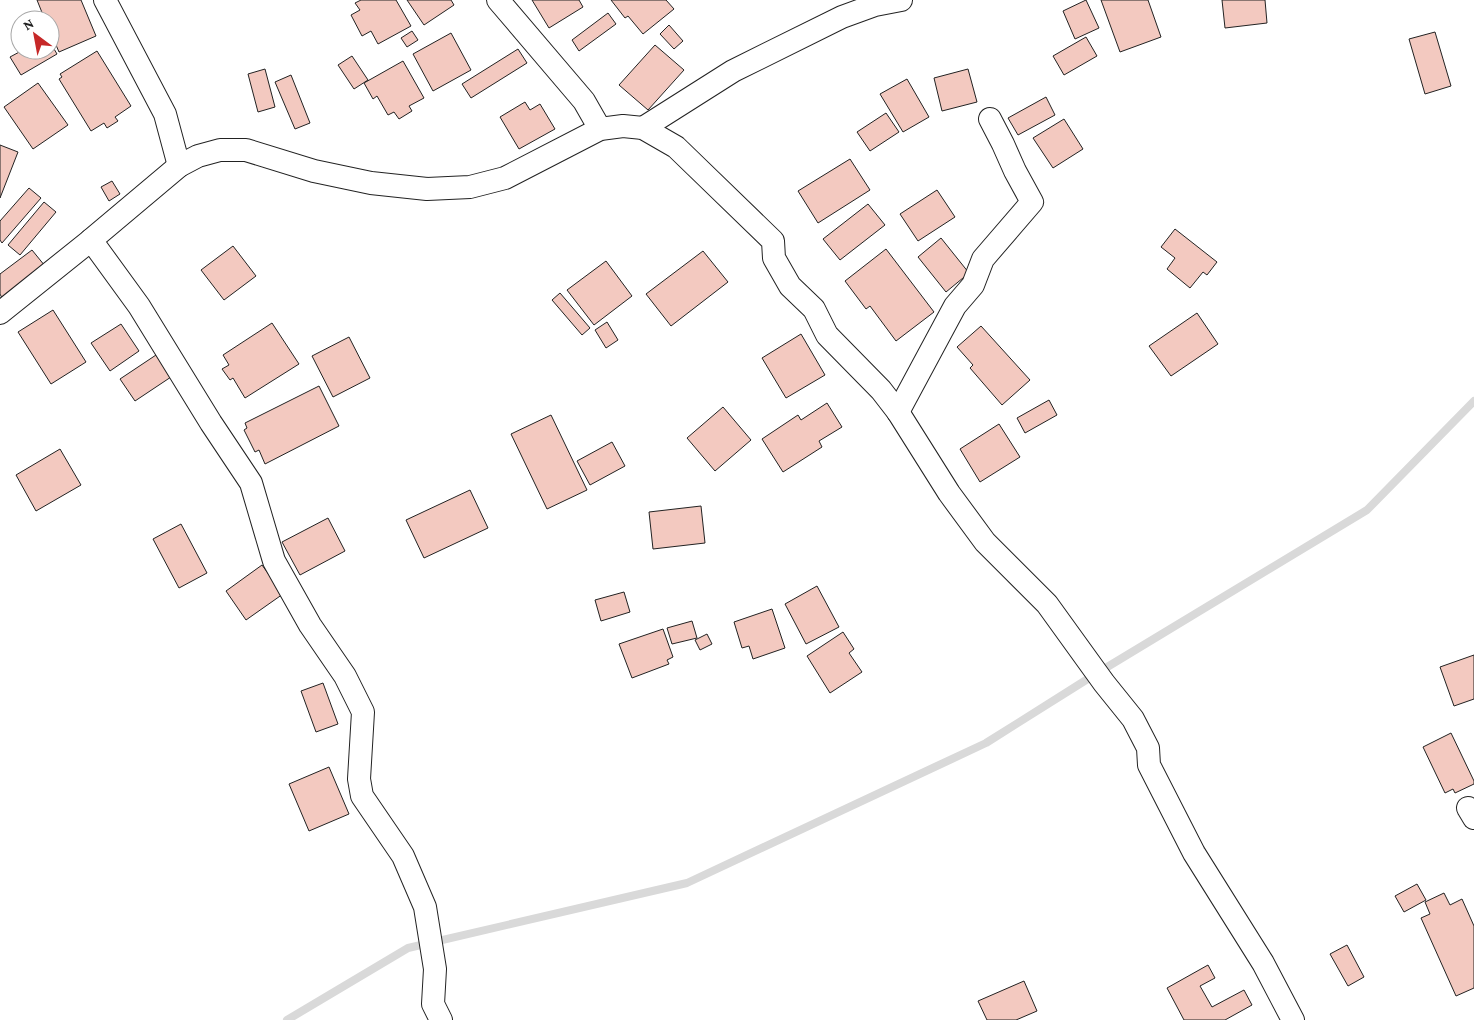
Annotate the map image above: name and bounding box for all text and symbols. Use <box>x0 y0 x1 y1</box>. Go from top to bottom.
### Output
north arrow <box>10 10 60 60</box>
text: N <box>20 14 37 33</box>

